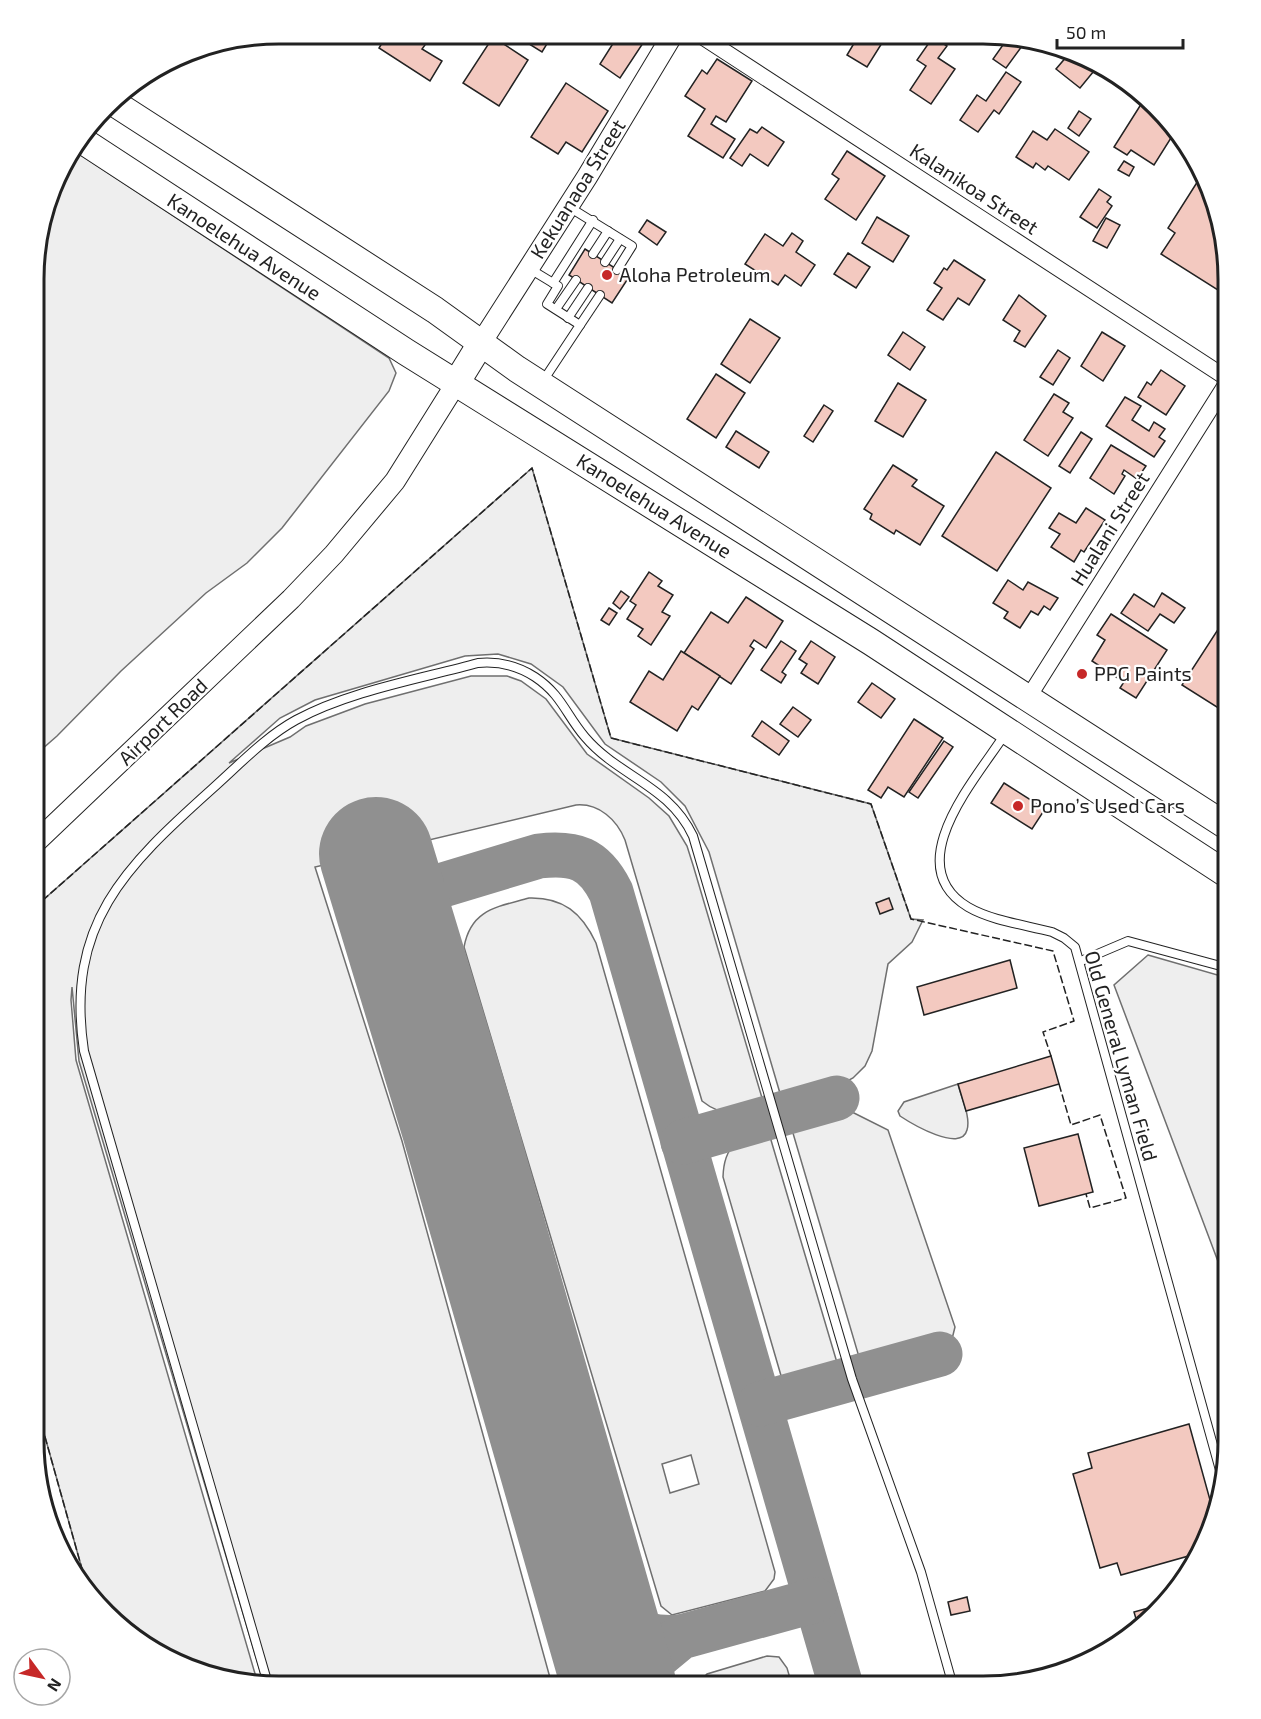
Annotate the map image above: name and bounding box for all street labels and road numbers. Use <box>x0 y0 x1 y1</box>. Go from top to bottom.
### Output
street label: Kekuanaoa Street <box>525 114 630 263</box>
street label: Kalanikoa Street <box>906 138 1044 239</box>
street label: Kanoelehua Avenue <box>163 188 326 305</box>
street label: Kanoelehua Avenue <box>573 448 736 563</box>
street label: Hualani Street <box>1065 467 1154 590</box>
street label: Airport Road <box>113 673 212 770</box>
street label: Old General Lyman Field <box>1080 948 1164 1164</box>

